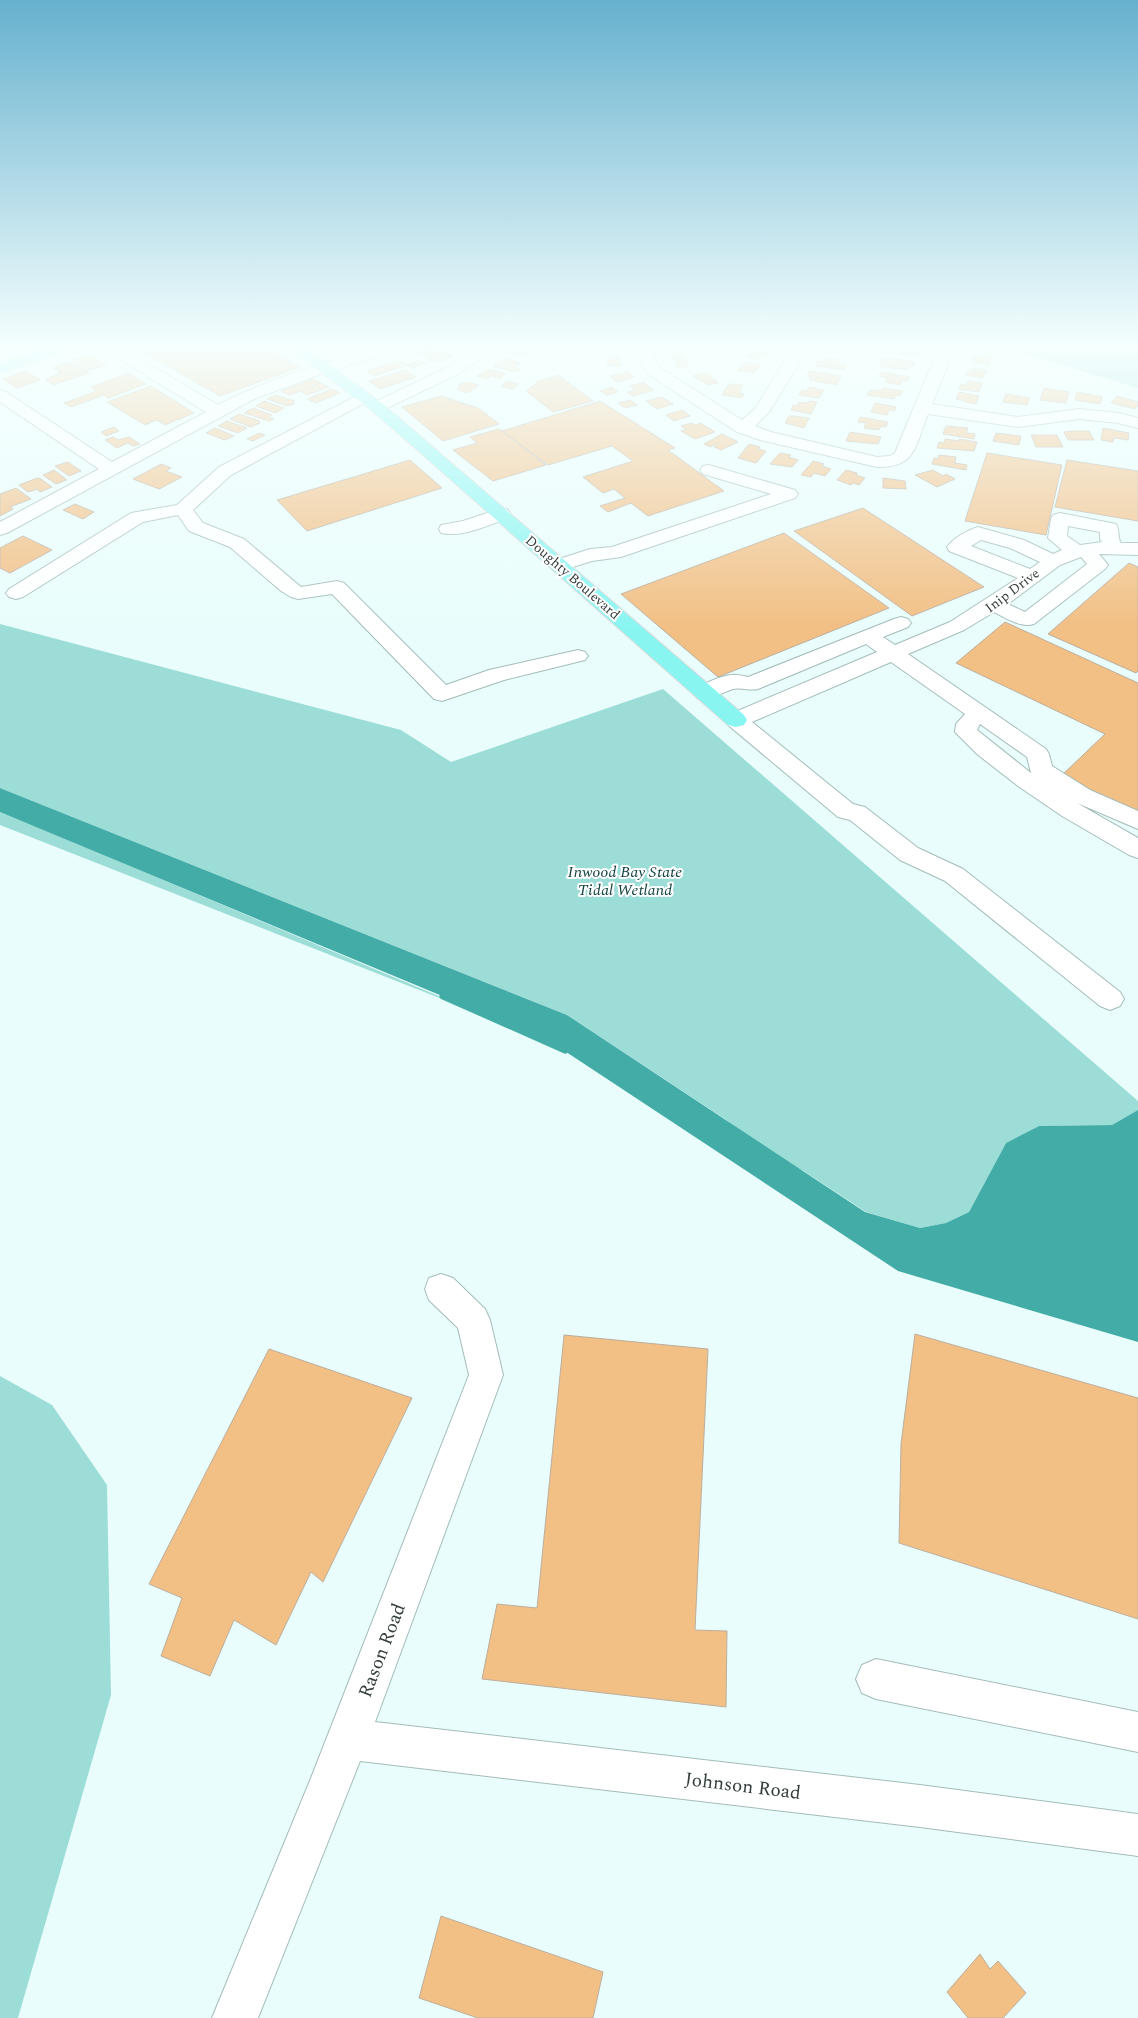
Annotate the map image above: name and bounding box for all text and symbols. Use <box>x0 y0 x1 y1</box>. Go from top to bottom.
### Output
street label: Doughty Boulevard <box>521 530 625 625</box>
street label: Inip Drive <box>981 563 1044 618</box>
park label: Inwood Bay State Tidal Wetland <box>568 860 682 902</box>
street label: Rason Road <box>351 1599 414 1702</box>
street label: Johnson Road <box>683 1765 802 1808</box>

